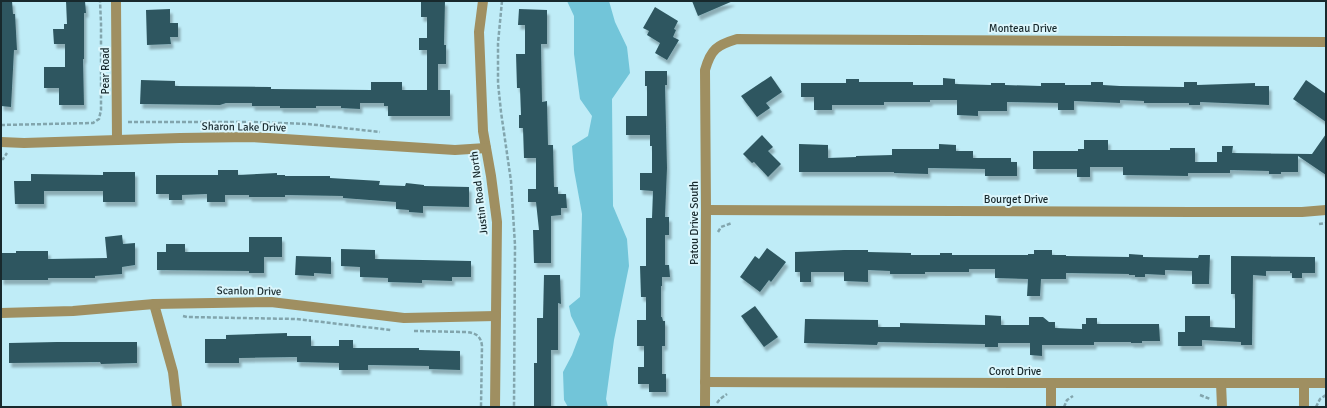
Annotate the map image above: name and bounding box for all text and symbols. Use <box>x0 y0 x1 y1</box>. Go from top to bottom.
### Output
street label: Monteau Drive <box>989 22 1057 35</box>
street label: Pear Road <box>99 47 112 95</box>
street label: Sharon Lake Drive <box>202 120 286 134</box>
street label: Justin Road North <box>467 150 491 236</box>
street label: Patou Drive South <box>688 181 701 265</box>
street label: Bourget Drive <box>984 193 1048 206</box>
street label: Scanlon Drive <box>217 284 281 298</box>
street label: Corot Drive <box>989 365 1041 378</box>

